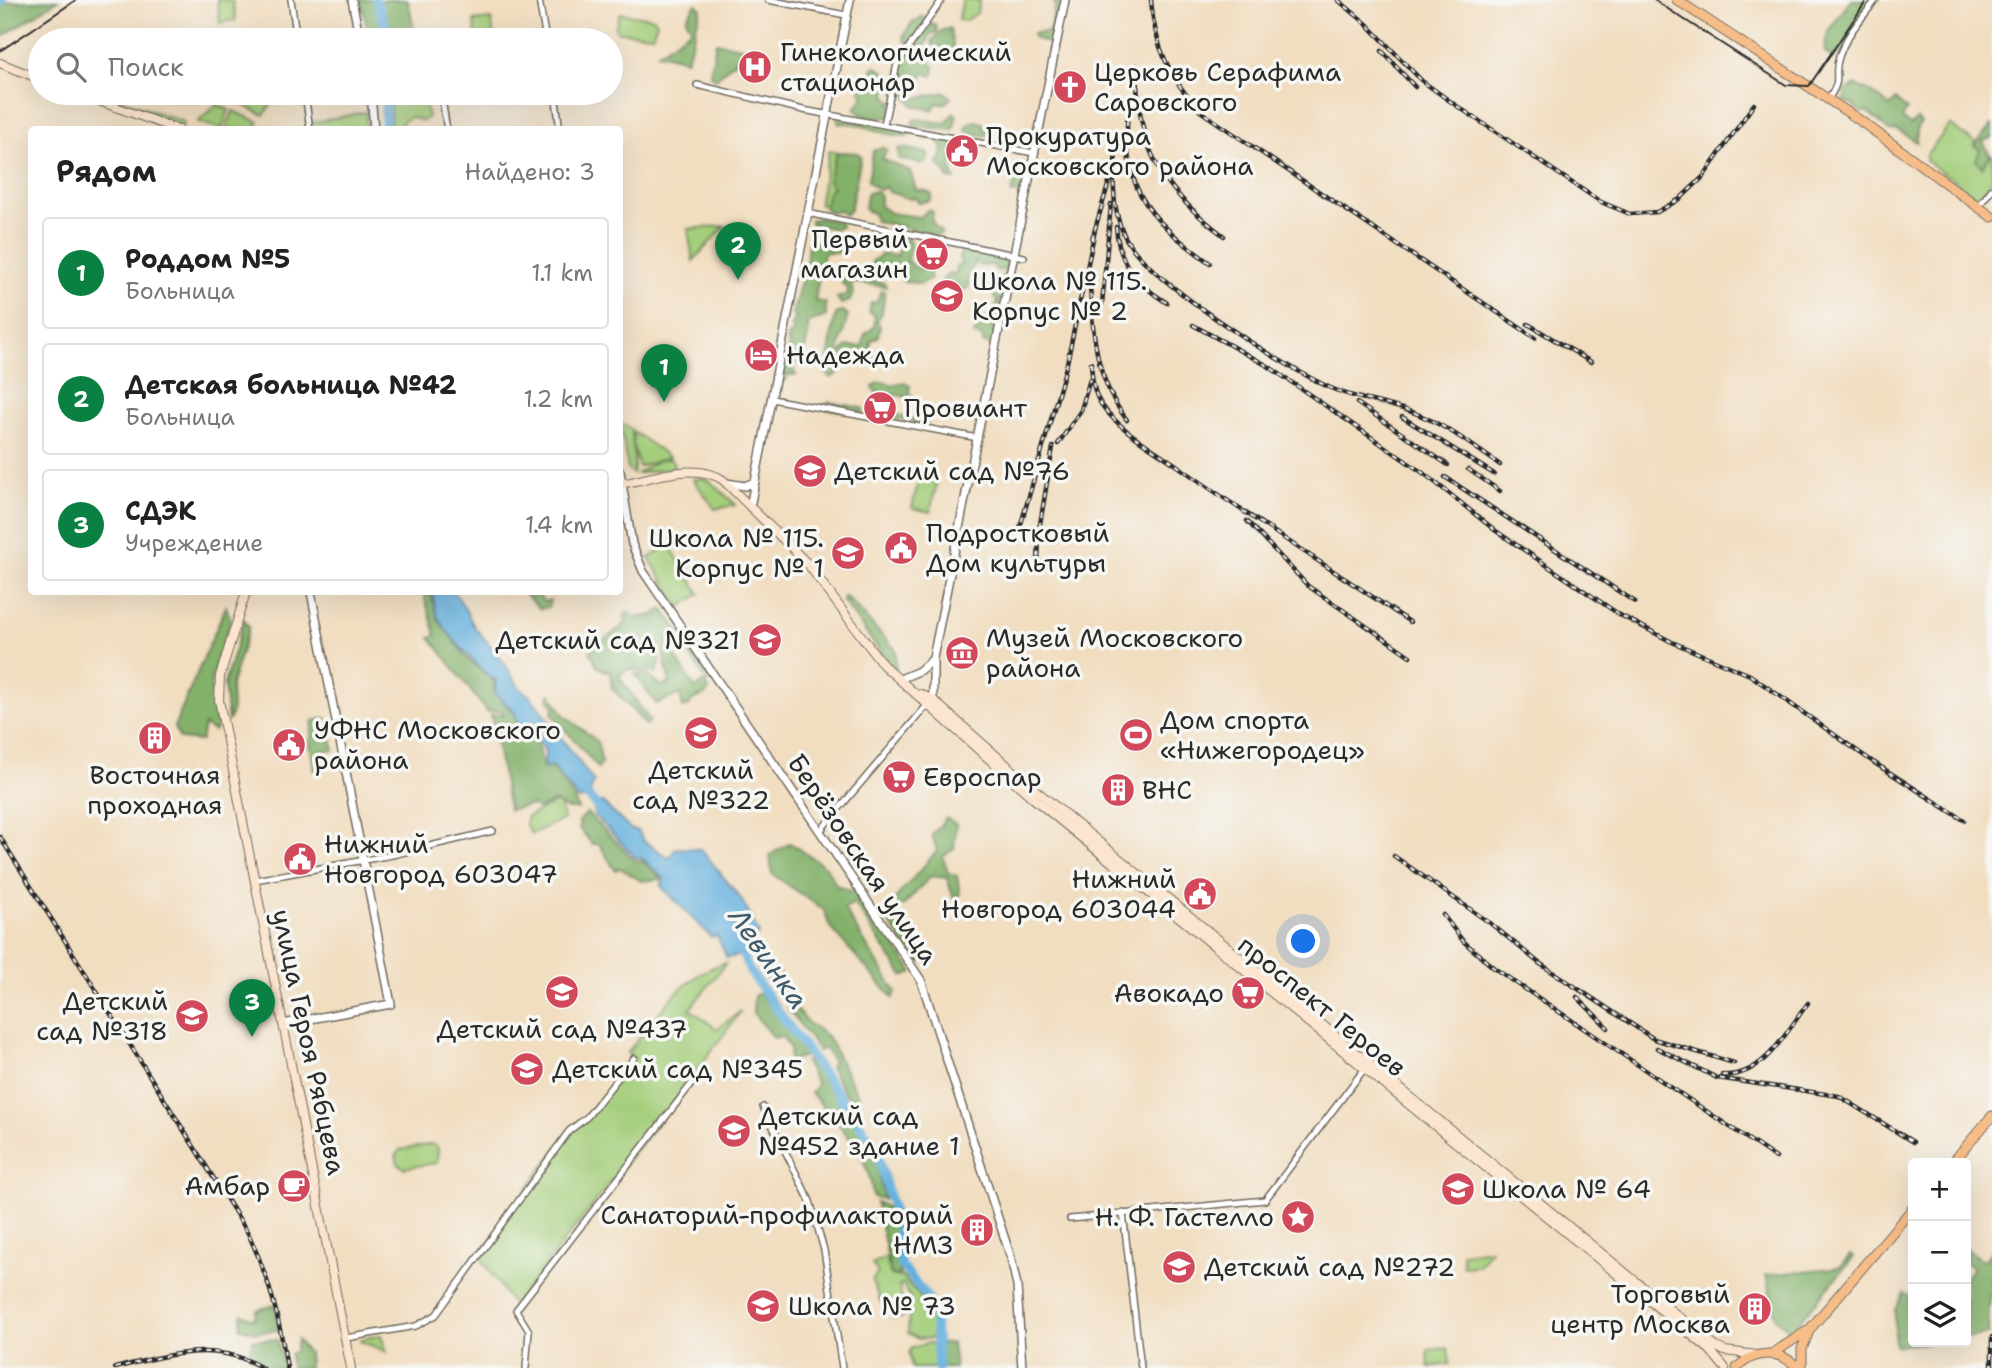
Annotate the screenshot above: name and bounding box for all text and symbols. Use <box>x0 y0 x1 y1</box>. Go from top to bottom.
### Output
search box <box>28 28 623 105</box>
place label: Гинекологический стационар <box>780 34 1012 99</box>
icon: search <box>52 48 90 86</box>
hospital icon: Гинекологический стационар <box>736 48 774 86</box>
text: Поиск <box>108 49 184 84</box>
place label: Церковь Серафима Саровского <box>1094 54 1341 119</box>
church icon: Церковь Серафима Саровского <box>1051 68 1089 106</box>
place label: Прокуратура Московского района <box>986 118 1253 183</box>
public building icon: Прокуратура Московского района <box>943 132 981 170</box>
text: Рядом <box>56 151 156 192</box>
text: Найдено: 3 <box>465 157 595 187</box>
place label: Первый магазин <box>800 221 908 286</box>
pin: 2 <box>715 222 761 280</box>
supermarket icon: Первый магазин <box>913 235 951 273</box>
text: Роддом №5 <box>125 241 290 276</box>
text: 1 <box>76 258 86 288</box>
text: 1.1 km <box>531 258 593 288</box>
place label: Школа № 115. Корпус № 2 <box>972 263 1147 328</box>
text: Больница <box>125 276 235 306</box>
school or university icon: Школа № 115. Корпус № 2 <box>928 277 966 315</box>
hotel icon: Надежда <box>742 336 780 374</box>
place label: Надежда <box>786 337 904 372</box>
pin: 1 <box>641 344 687 402</box>
text: Детская больница №42 <box>125 367 457 402</box>
text: 2 <box>73 384 89 414</box>
text: 1.2 km <box>524 384 593 414</box>
supermarket icon: Провиант <box>861 389 899 427</box>
place label: Провиант <box>904 390 1028 425</box>
text: Больница <box>125 402 235 432</box>
school or university icon: Детский сад №76 <box>791 452 829 490</box>
place label: Детский сад №76 <box>834 453 1070 488</box>
text: СДЭК <box>125 493 196 528</box>
text: 3 <box>73 510 89 540</box>
text: 1.4 km <box>525 510 593 540</box>
place label: Подростковый Дом культуры <box>926 515 1109 580</box>
place label: Школа № 115. Корпус № 1 <box>649 520 824 585</box>
text: Учреждение <box>125 528 263 558</box>
public building icon: Подростковый Дом культуры <box>882 529 920 567</box>
school or university icon: Школа № 115. Корпус № 1 <box>829 534 867 572</box>
place label: Музей Московского района <box>986 620 1243 685</box>
school or university icon: Детский сад №321 <box>746 621 784 659</box>
place label: Детский сад №321 <box>495 622 740 657</box>
museum icon: Музей Московского района <box>943 634 981 672</box>
place label: Дом спорта «Нижегородец» <box>1160 702 1365 767</box>
place label: УФНС Московского района <box>314 712 561 777</box>
school or university icon: Детский сад №322 <box>682 714 720 752</box>
sports icon: Дом спорта «Нижегородец» <box>1117 716 1155 754</box>
building icon: Восточная проходная <box>136 719 174 757</box>
public building icon: УФНС Московского района <box>270 726 308 764</box>
street label: Берёзовская улица <box>780 747 947 971</box>
place label: Детский сад №322 <box>632 752 770 817</box>
place label: Восточная проходная <box>87 757 223 822</box>
supermarket icon: Евроспар <box>880 758 918 796</box>
place label: Евроспар <box>923 759 1042 794</box>
building icon: ВНС <box>1099 771 1137 809</box>
place label: ВНС <box>1142 772 1192 807</box>
place label: Нижний Новгород 603047 <box>324 826 558 891</box>
public building icon: Нижний Новгород 603047 <box>281 840 319 878</box>
place label: Нижний Новгород 603044 <box>941 861 1176 926</box>
public building icon: Нижний Новгород 603044 <box>1181 875 1219 913</box>
water label: Левинка <box>720 899 818 1016</box>
street label: улица Героя Рябцева <box>264 906 355 1178</box>
your location <box>1286 924 1320 958</box>
street label: проспект Героев <box>1231 927 1414 1084</box>
school or university icon: Детский сад №437 <box>543 973 581 1011</box>
supermarket icon: Авокадо <box>1229 974 1267 1012</box>
place label: Авокадо <box>1114 975 1224 1010</box>
pin: 3 <box>229 979 275 1037</box>
place label: Детский сад №318 <box>36 983 168 1048</box>
school or university icon: Детский сад №318 <box>173 997 211 1035</box>
place label: Детский сад №437 <box>436 1011 688 1046</box>
school or university icon: Детский сад №345 <box>508 1050 546 1088</box>
place label: Детский сад №345 <box>552 1051 803 1086</box>
place label: Детский сад №452 здание 1 <box>758 1098 960 1163</box>
school or university icon: Детский сад №452 здание 1 <box>715 1112 753 1150</box>
map controls <box>1908 1158 1971 1347</box>
button: + <box>1908 1158 1971 1221</box>
cafe icon: Амбар <box>275 1167 313 1205</box>
place label: Амбар <box>184 1168 270 1203</box>
school or university icon: Школа № 64 <box>1439 1170 1477 1208</box>
place label: Школа № 64 <box>1482 1171 1651 1206</box>
place label: Санаторий-профилакторий НМЗ <box>601 1197 953 1262</box>
place icon: Н. Ф. Гастелло <box>1279 1198 1317 1236</box>
place label: Н. Ф. Гастелло <box>1095 1199 1274 1234</box>
building icon: Санаторий-профилакторий НМЗ <box>958 1211 996 1249</box>
button: − <box>1908 1221 1971 1284</box>
school or university icon: Детский сад №272 <box>1160 1248 1198 1286</box>
place label: Детский сад №272 <box>1204 1249 1455 1284</box>
place label: Торговый центр Москва <box>1550 1276 1730 1341</box>
button: layers <box>1908 1284 1971 1347</box>
school or university icon: Школа № 73 <box>744 1287 782 1325</box>
place label: Школа № 73 <box>788 1288 956 1323</box>
building icon: Торговый центр Москва <box>1736 1290 1774 1328</box>

